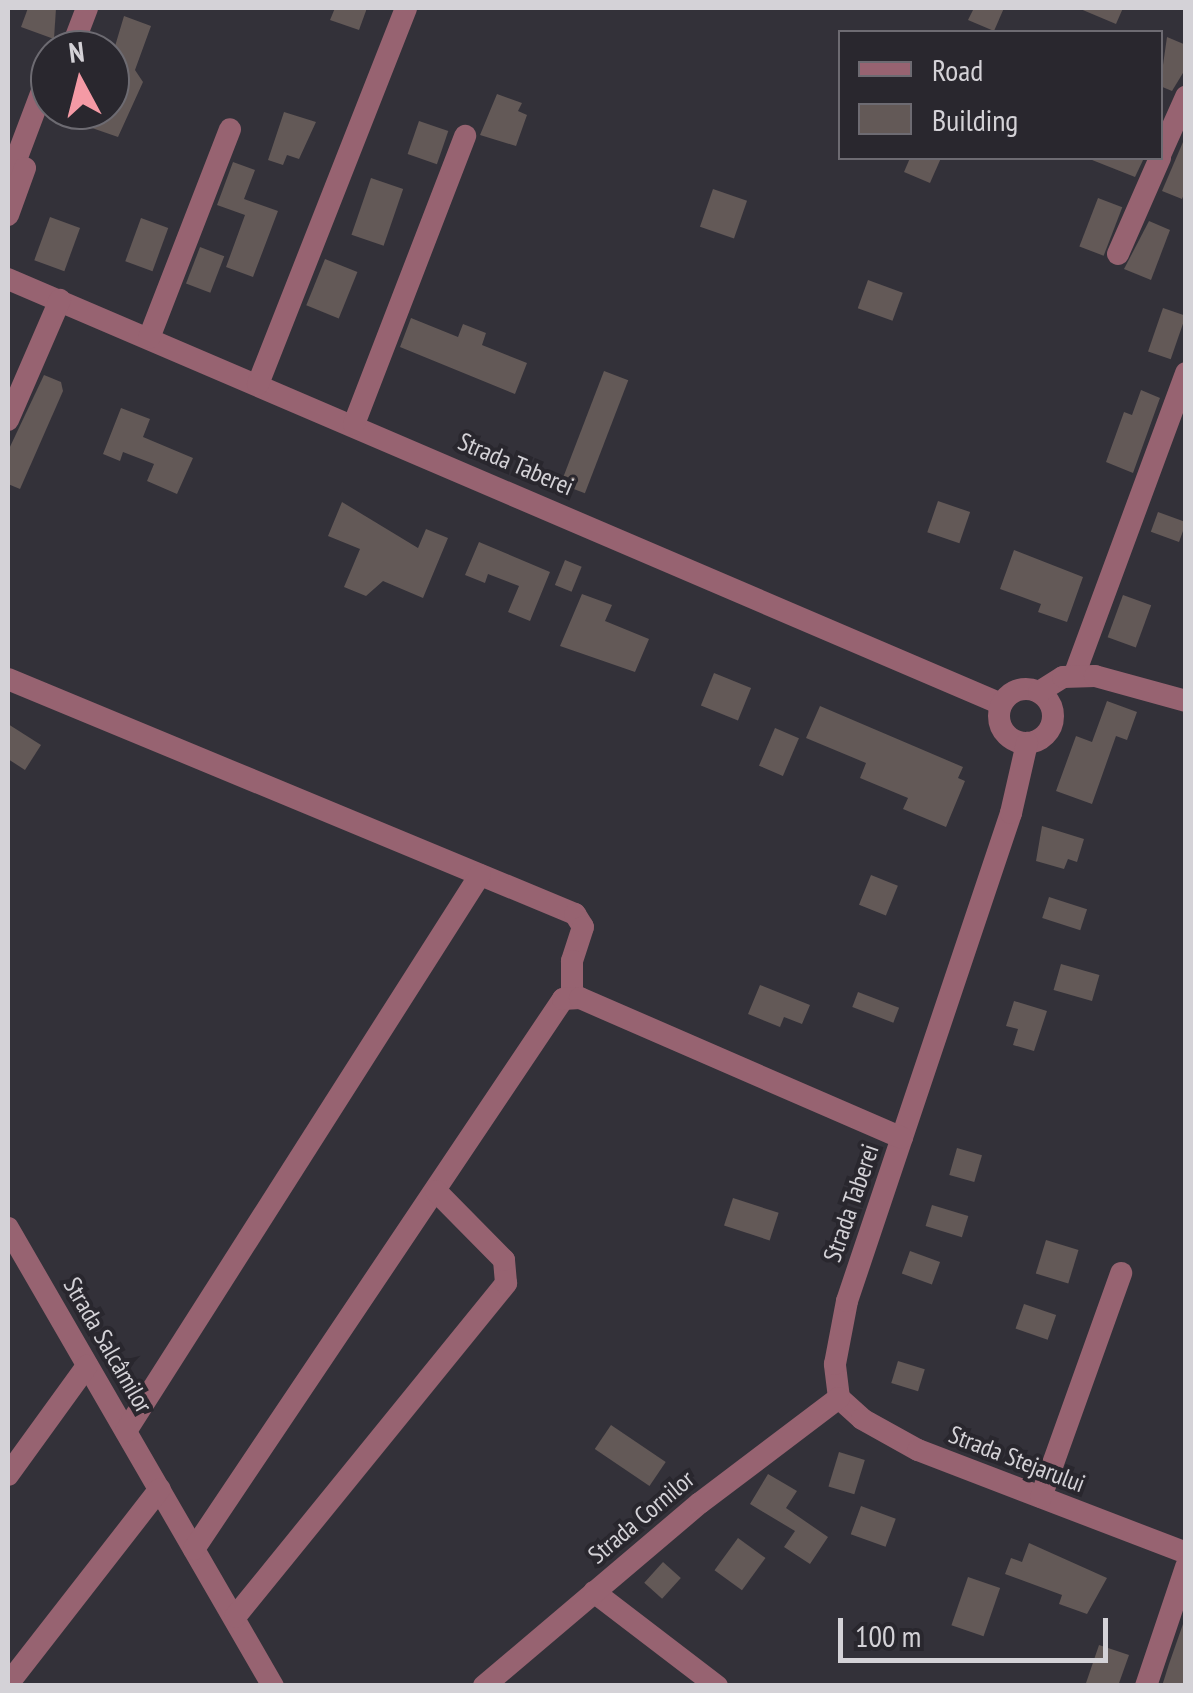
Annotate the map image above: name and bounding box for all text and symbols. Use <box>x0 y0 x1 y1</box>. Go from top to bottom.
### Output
north arrow <box>30 30 130 130</box>
legend <box>838 30 1163 160</box>
text: N <box>67 32 86 71</box>
text: Road <box>932 50 983 89</box>
text: Building <box>932 100 1018 139</box>
street label: Strada Taberei <box>453 426 579 502</box>
street label: Strada Taberei <box>817 1140 885 1266</box>
street label: Strada Salcâmilor <box>57 1272 159 1418</box>
street label: Strada Stejarului <box>945 1419 1089 1499</box>
street label: Strada Cornilor <box>582 1464 700 1570</box>
scale bar <box>843 1598 1113 1660</box>
text: 100 m <box>855 1616 921 1655</box>

